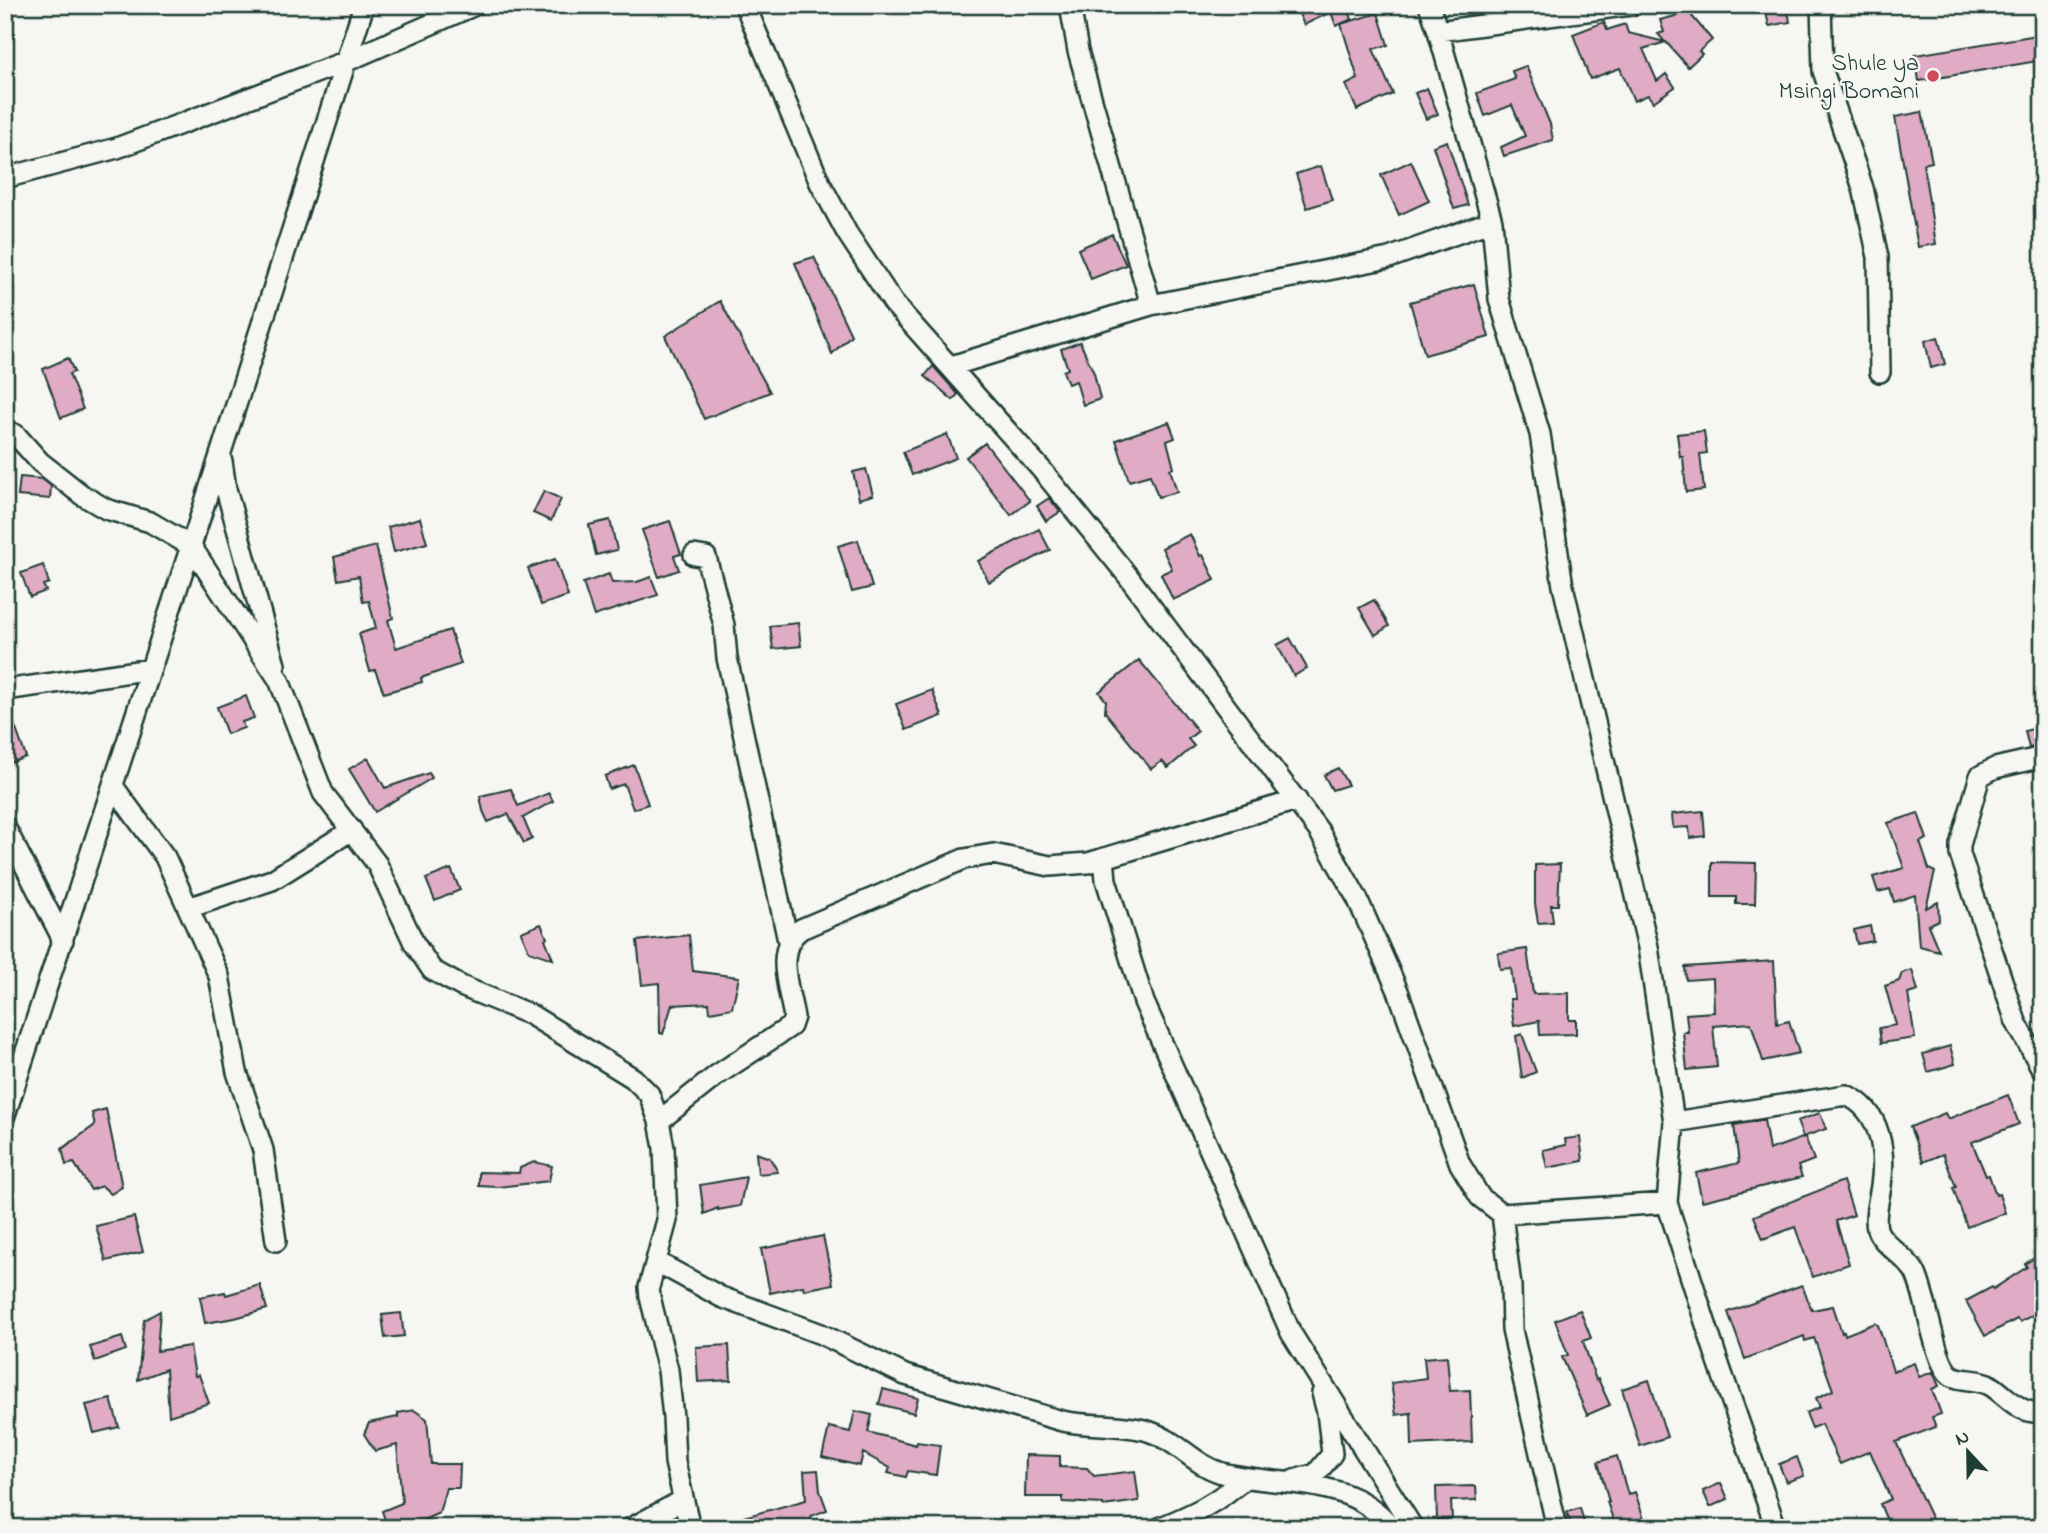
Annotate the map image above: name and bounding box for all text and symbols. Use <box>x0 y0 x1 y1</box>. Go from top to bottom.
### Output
place label: Shule ya Msingi Bomani <box>1779 47 1919 110</box>
marker: Shule ya Msingi Bomani <box>1925 68 1941 84</box>
north arrow <box>1932 1418 2002 1488</box>
text: N <box>1952 1424 1974 1453</box>

